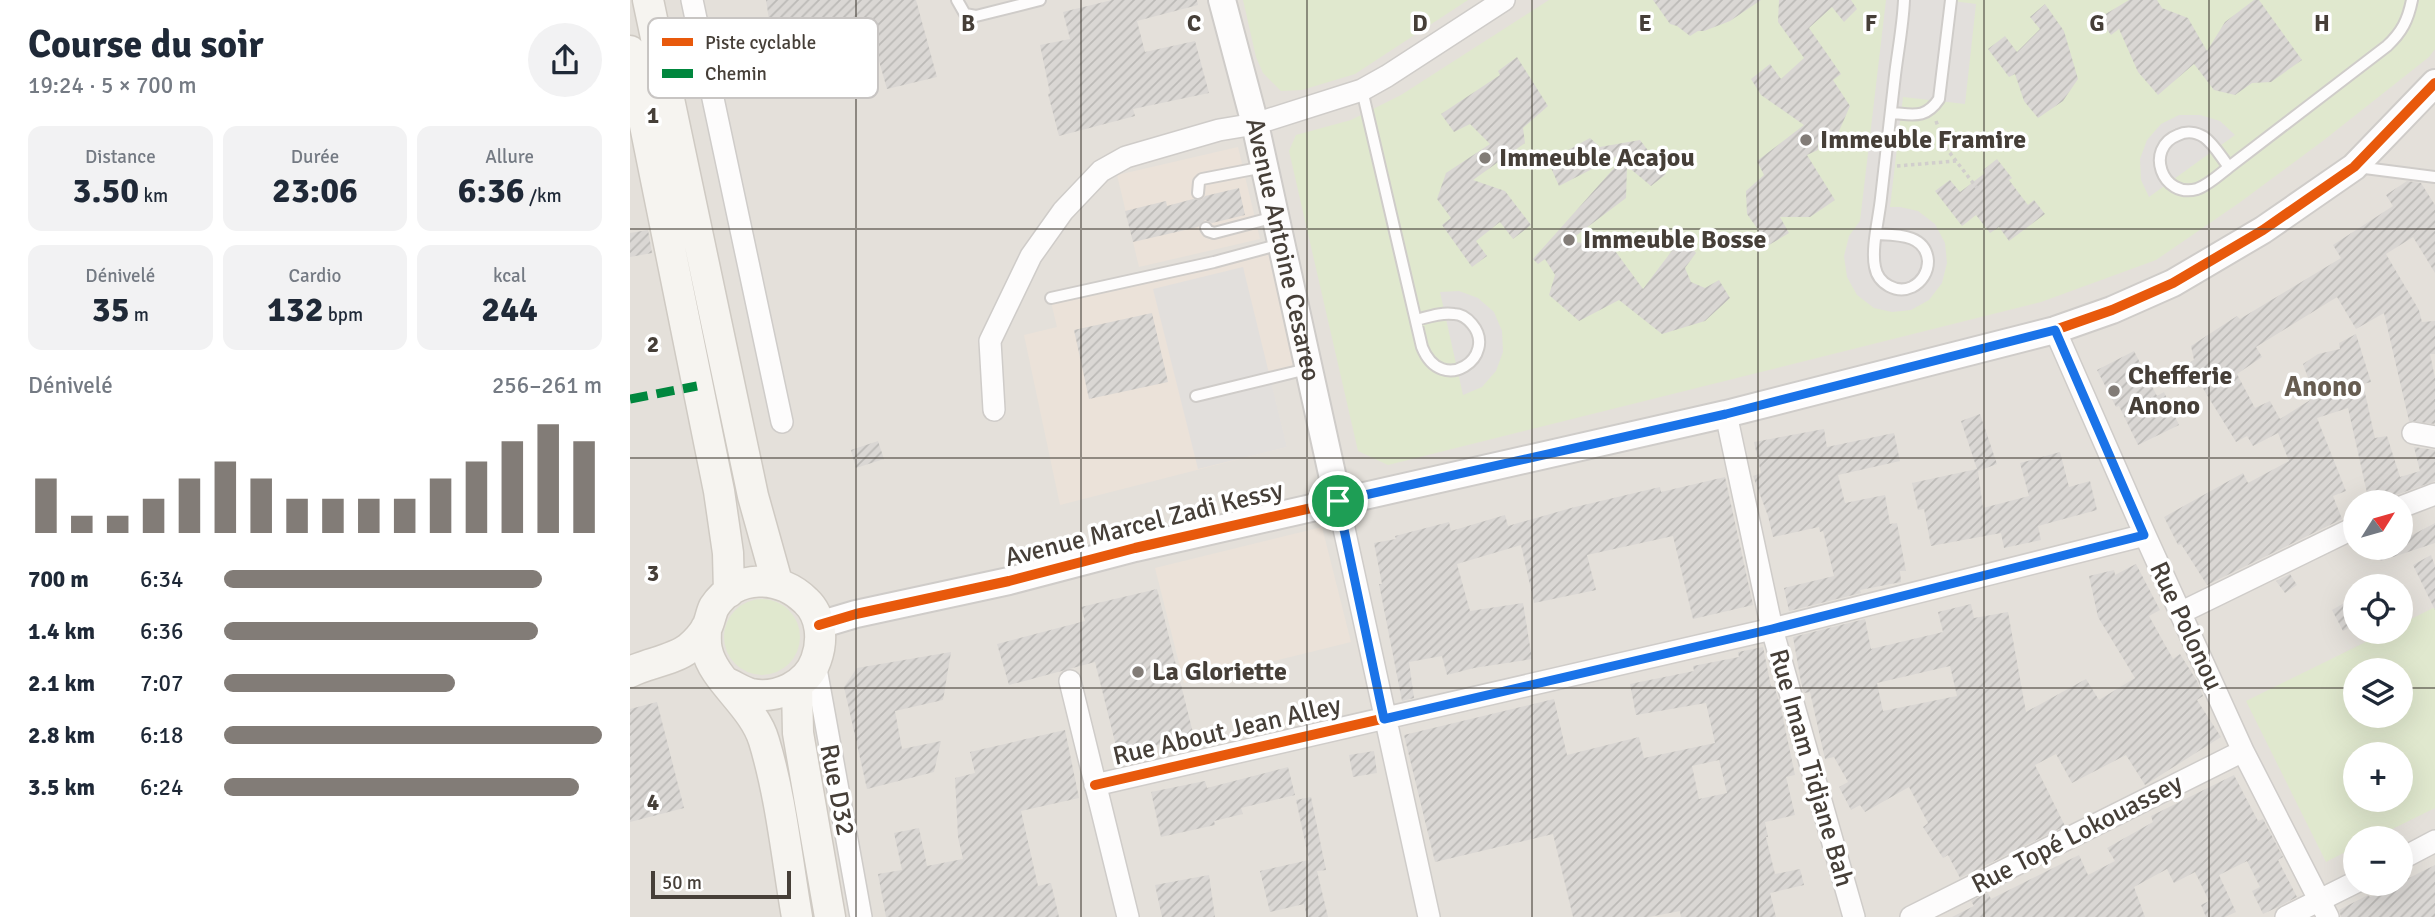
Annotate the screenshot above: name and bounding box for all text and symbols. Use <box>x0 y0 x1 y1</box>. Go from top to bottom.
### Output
text: B <box>961 9 975 38</box>
text: C <box>1187 9 1201 38</box>
text: D <box>1412 9 1428 38</box>
text: E <box>1638 9 1652 38</box>
text: F <box>1865 9 1877 38</box>
text: G <box>2089 9 2105 38</box>
text: H <box>2314 9 2330 38</box>
legend <box>648 18 878 98</box>
text: Course du soir <box>28 21 264 68</box>
button: share <box>528 23 602 97</box>
text: Piste cyclable <box>705 31 816 55</box>
text: Chemin <box>705 62 767 86</box>
text: 19:24 · 5 × 700 m <box>28 71 197 100</box>
text: 1 <box>647 101 659 130</box>
street label: Avenue Antoine Cesareo <box>1238 115 1327 384</box>
place label: Immeuble Framire <box>1820 124 2026 156</box>
marker: Immeuble Framire <box>1798 132 1814 148</box>
place label: Immeuble Acajou <box>1499 142 1695 174</box>
text: Distance <box>85 145 156 169</box>
text: Durée <box>291 145 339 169</box>
text: Allure <box>485 145 534 169</box>
marker: Immeuble Acajou <box>1477 150 1493 166</box>
text: 3.50 <box>73 169 139 212</box>
text: 23:06 <box>272 169 358 212</box>
text: 6:36 <box>458 169 525 212</box>
text: km <box>139 184 168 208</box>
text: /km <box>525 184 562 208</box>
place label: Immeuble Bosse <box>1583 224 1766 256</box>
marker: Immeuble Bosse <box>1561 232 1577 248</box>
text: Dénivelé <box>85 264 155 288</box>
text: Cardio <box>289 264 341 288</box>
text: kcal <box>493 264 526 288</box>
text: 35 <box>92 288 130 331</box>
text: 132 <box>267 288 324 331</box>
text: 244 <box>481 288 538 331</box>
text: m <box>130 303 149 327</box>
text: bpm <box>324 303 363 327</box>
text: 2 <box>647 330 659 359</box>
place label: Chefferie Anono <box>2128 360 2233 422</box>
district label: Anono <box>2284 370 2362 404</box>
text: Dénivelé <box>28 371 113 400</box>
text: 256–261 m <box>492 371 602 400</box>
marker: Chefferie Anono <box>2106 383 2122 399</box>
pin <box>1308 471 1368 531</box>
street label: Avenue Marcel Zadi Kessy <box>1002 474 1286 574</box>
icon: arrive <box>1319 482 1357 520</box>
north arrow <box>2343 490 2413 560</box>
map controls <box>2343 490 2413 896</box>
street label: Rue Polonou <box>2142 557 2230 695</box>
text: 3 <box>647 559 659 588</box>
text: 700 m <box>28 565 89 594</box>
text: 6:34 <box>140 565 183 594</box>
button: locate <box>2343 574 2413 644</box>
text: 1.4 km <box>28 617 95 646</box>
text: 6:36 <box>140 617 183 646</box>
street label: Rue Imam Tidjane Bah <box>1762 645 1860 891</box>
place label: La Gloriette <box>1152 656 1287 688</box>
button: layers <box>2343 658 2413 728</box>
marker: La Gloriette <box>1130 664 1146 680</box>
text: 2.1 km <box>28 669 95 698</box>
text: 7:07 <box>140 669 183 698</box>
street label: Rue About Jean Alley <box>1110 689 1344 773</box>
text: 2.8 km <box>28 721 95 750</box>
text: 6:18 <box>140 721 183 750</box>
street label: Rue D32 <box>812 741 862 839</box>
button: + <box>2343 742 2413 812</box>
street label: Rue Topé Lokouassey <box>1966 767 2188 901</box>
text: 3.5 km <box>28 773 95 802</box>
text: 6:24 <box>140 773 183 802</box>
text: 4 <box>647 788 659 817</box>
button: − <box>2343 826 2413 896</box>
scale bar <box>651 868 791 900</box>
text: 50 m <box>662 871 702 895</box>

